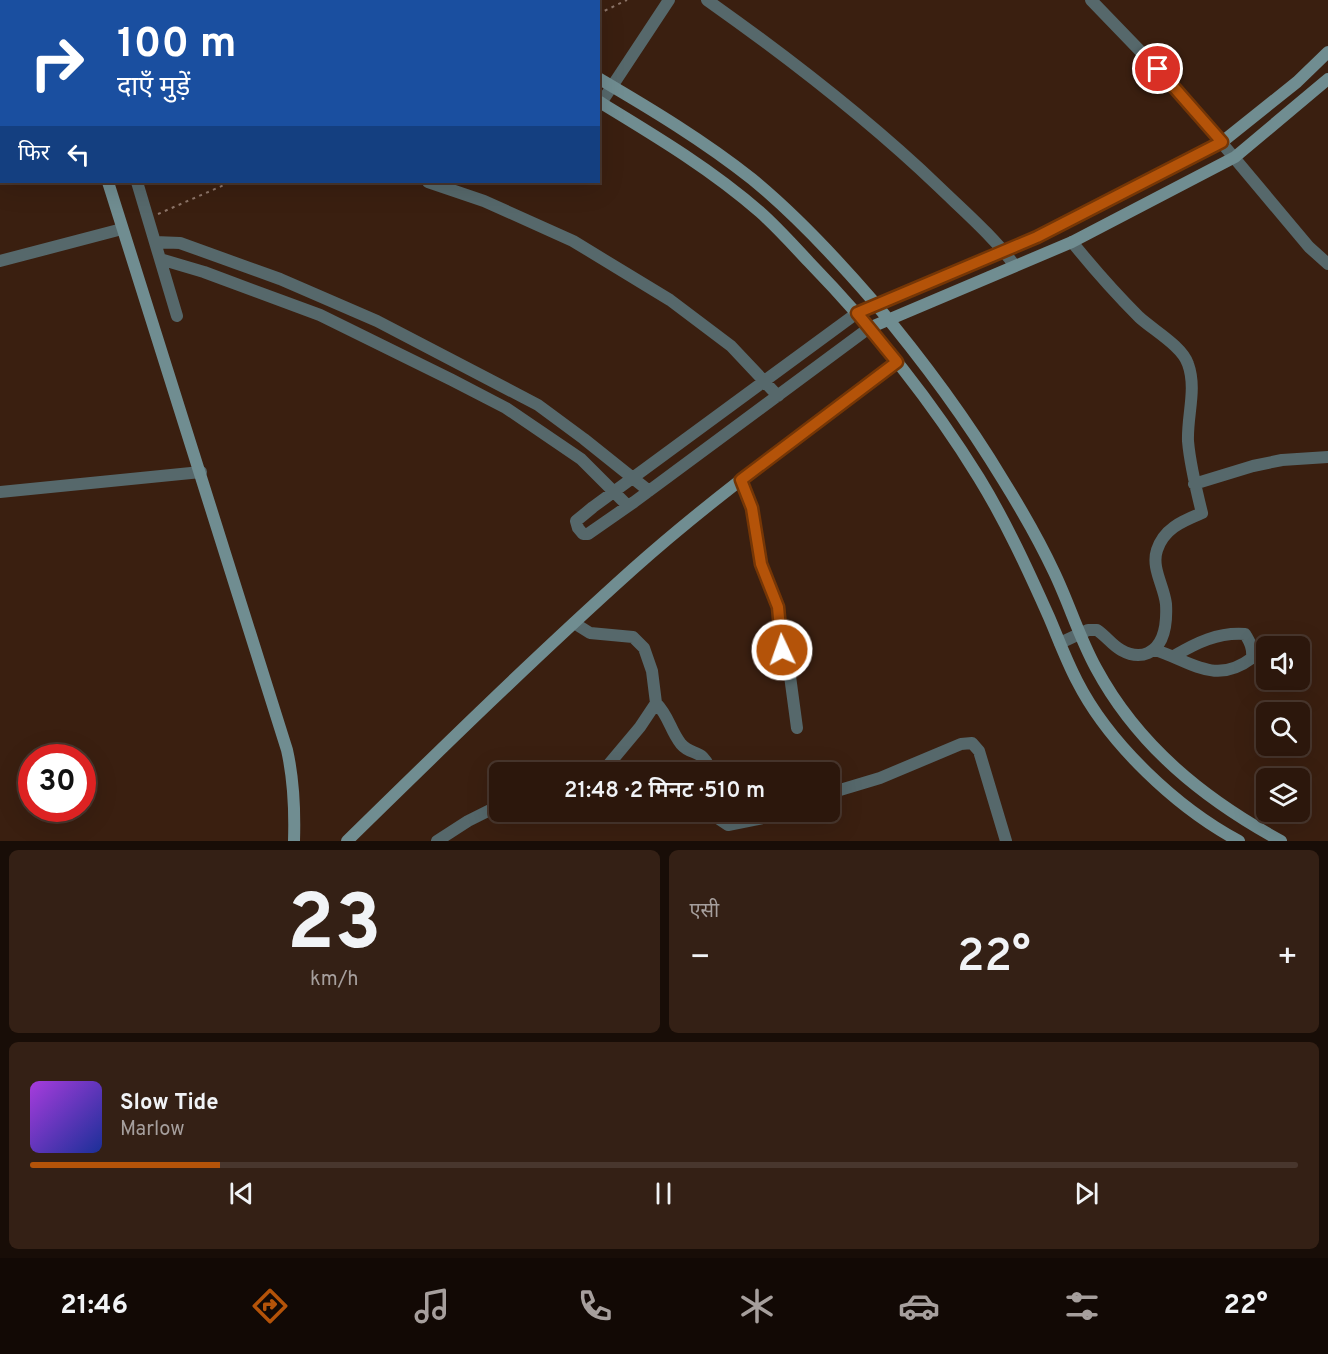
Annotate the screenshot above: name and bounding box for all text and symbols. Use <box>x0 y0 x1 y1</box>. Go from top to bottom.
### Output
text: 100 m <box>117 19 236 72</box>
icon: right <box>18 24 96 102</box>
pin <box>1132 43 1183 94</box>
icon: arrive <box>1141 52 1174 85</box>
text: दाएँ मुड़ें <box>117 71 190 105</box>
icon: left <box>62 138 95 171</box>
text: फिर <box>18 141 50 168</box>
position arrow <box>750 618 814 682</box>
map controls <box>1256 636 1310 822</box>
button: sound <box>1256 636 1310 690</box>
button: search <box>1256 702 1310 756</box>
speed limit sign: 30 <box>18 744 96 822</box>
button: layers <box>1256 768 1310 822</box>
text: 21:48 · 2 मिनट · 510 m <box>564 778 765 805</box>
text: 23 <box>287 878 381 977</box>
text: एसी <box>690 899 719 925</box>
text: 22° <box>957 930 1031 987</box>
text: − <box>690 938 711 980</box>
text: + <box>1277 938 1298 980</box>
text: km/h <box>310 967 359 993</box>
text: Slow Tide <box>120 1090 219 1117</box>
text: Marlow <box>120 1117 184 1143</box>
icon: previous <box>225 1177 258 1210</box>
icon: pause <box>647 1177 680 1210</box>
icon: next <box>1070 1177 1103 1210</box>
icon: directions <box>249 1285 291 1327</box>
icon: music <box>411 1285 453 1327</box>
icon: phone <box>574 1285 616 1327</box>
icon: climate <box>736 1285 778 1327</box>
icon: car <box>898 1285 940 1327</box>
icon: filters <box>1061 1285 1103 1327</box>
text: 21:46 <box>60 1289 128 1323</box>
text: 22° <box>1223 1289 1268 1323</box>

